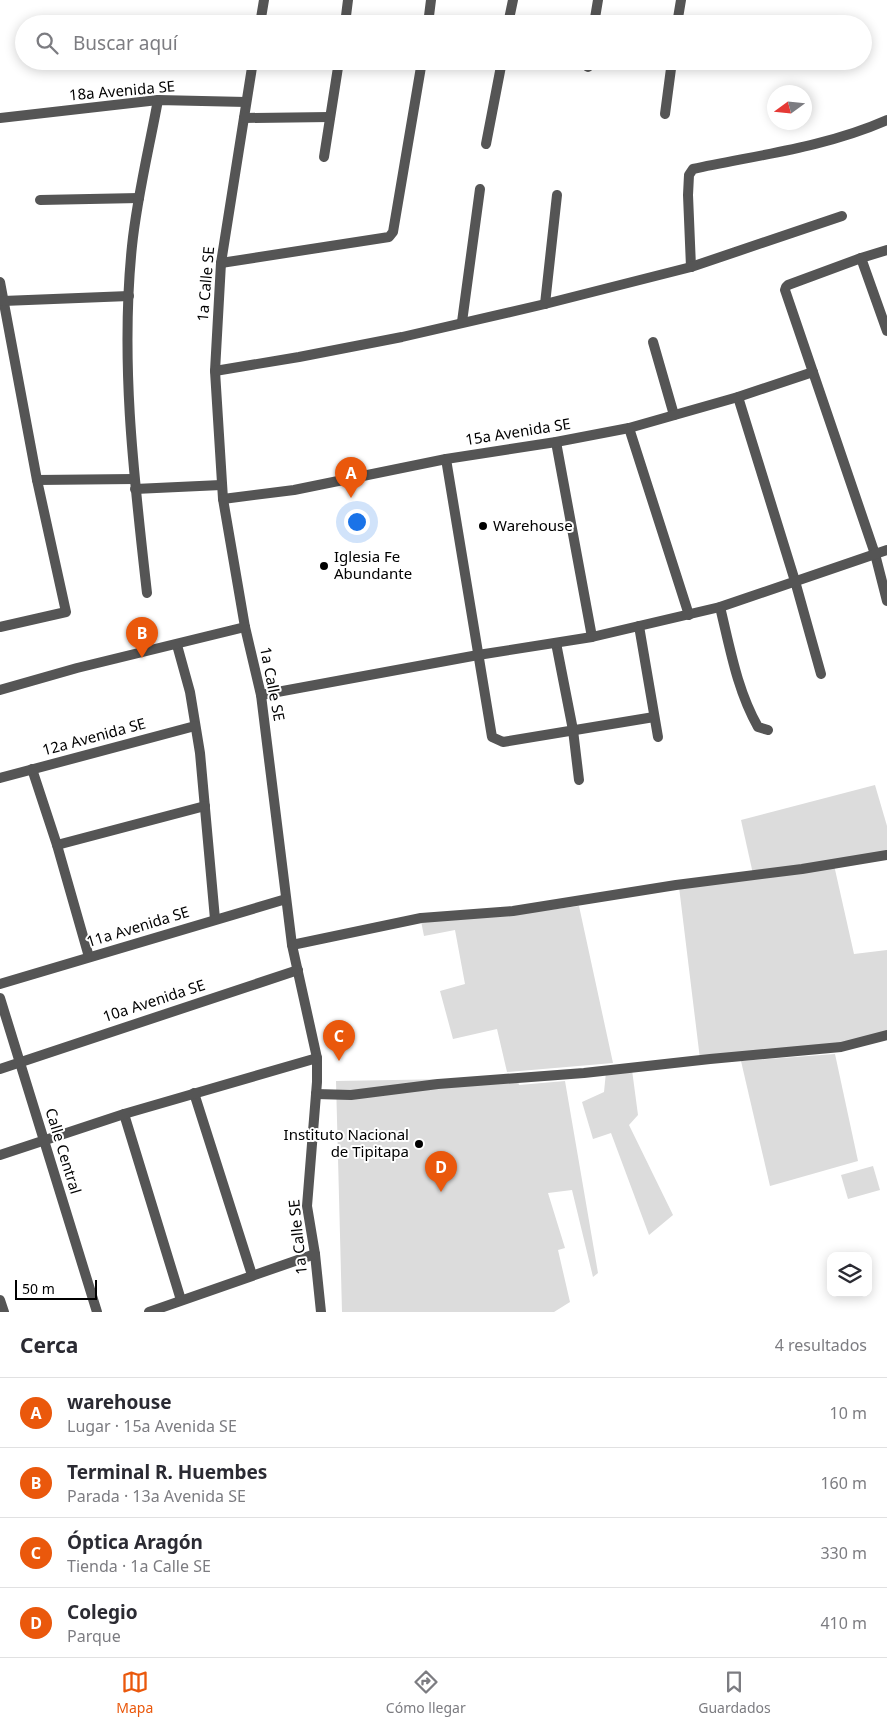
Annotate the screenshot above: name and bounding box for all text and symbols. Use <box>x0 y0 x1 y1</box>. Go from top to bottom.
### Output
search box <box>15 15 872 70</box>
icon: search <box>33 29 61 57</box>
text: Buscar aquí <box>73 30 178 56</box>
street label: 18a Avenida SE <box>68 75 176 105</box>
north arrow <box>767 85 812 130</box>
street label: 1a Calle SE <box>192 245 218 322</box>
street label: 15a Avenida SE <box>464 413 572 449</box>
pin: A <box>335 457 367 498</box>
your location <box>344 509 370 535</box>
place label: Warehouse <box>493 515 573 535</box>
marker: Warehouse <box>477 520 489 532</box>
place label: Iglesia Fe Abundante <box>334 546 412 583</box>
marker: Iglesia Fe Abundante <box>318 560 330 572</box>
pin: B <box>126 617 158 658</box>
street label: 1a Calle SE <box>256 645 290 723</box>
street label: 12a Avenida SE <box>40 713 148 759</box>
street label: 11a Avenida SE <box>84 901 192 951</box>
street label: 10a Avenida SE <box>100 974 207 1026</box>
pin: C <box>323 1020 355 1061</box>
street label: Calle Central <box>41 1105 87 1196</box>
place label: Instituto Nacional de Tipitapa <box>284 1124 409 1161</box>
marker: Instituto Nacional de Tipitapa <box>413 1138 425 1150</box>
pin: D <box>425 1151 457 1192</box>
street label: 1a Calle SE <box>283 1199 311 1276</box>
map controls <box>827 1252 872 1297</box>
button: layers <box>827 1252 872 1297</box>
scale bar <box>15 1277 98 1300</box>
text: 50 m <box>22 1279 55 1298</box>
text: Cerca <box>20 1331 78 1359</box>
text: 4 resultados <box>775 1334 867 1356</box>
text: warehouse <box>67 1389 172 1415</box>
text: A <box>30 1402 42 1424</box>
text: 10 m <box>830 1402 867 1424</box>
text: Lugar · 15a Avenida SE <box>67 1415 237 1437</box>
text: Terminal R. Huembes <box>67 1459 267 1485</box>
text: B <box>31 1472 41 1494</box>
text: 160 m <box>820 1472 867 1494</box>
text: Parada · 13a Avenida SE <box>67 1485 246 1507</box>
text: Óptica Aragón <box>67 1529 203 1555</box>
text: C <box>31 1542 41 1564</box>
text: 330 m <box>820 1542 867 1564</box>
text: Tienda · 1a Calle SE <box>67 1555 211 1577</box>
text: Colegio <box>67 1599 138 1625</box>
text: D <box>30 1612 42 1634</box>
text: 410 m <box>820 1612 867 1634</box>
text: Parque <box>67 1625 121 1647</box>
tab: Mapa <box>116 1668 153 1717</box>
tab: Cómo llegar <box>386 1668 466 1717</box>
tab: Guardados <box>698 1668 771 1717</box>

